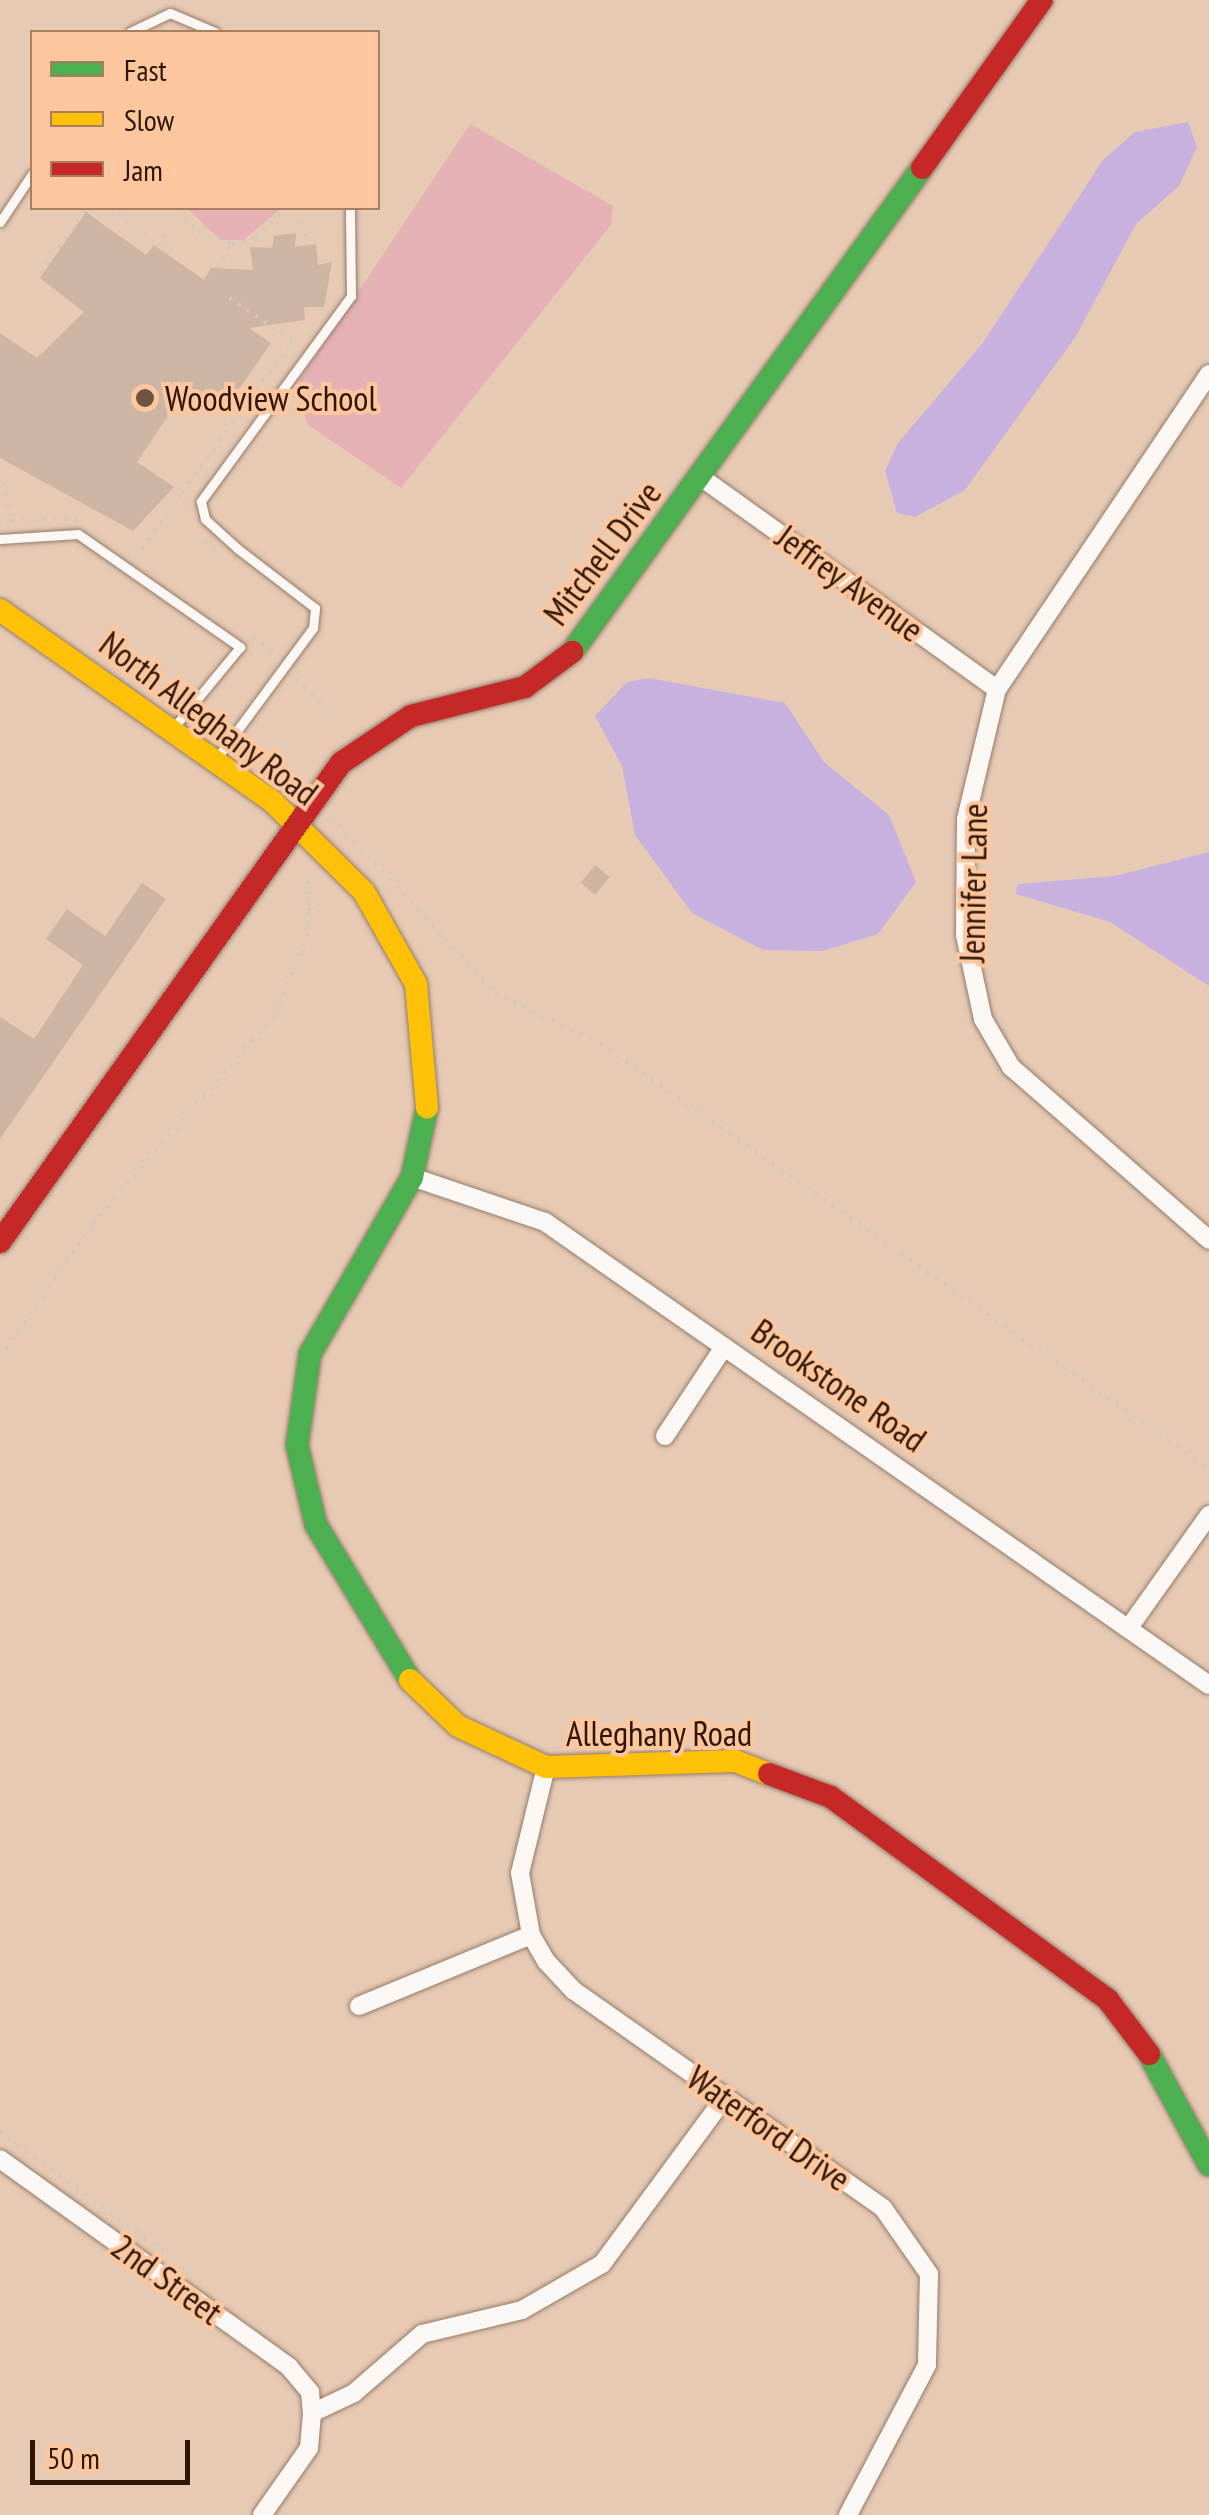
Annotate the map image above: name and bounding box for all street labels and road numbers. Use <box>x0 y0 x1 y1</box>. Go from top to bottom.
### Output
street label: Mitchell Drive <box>534 473 670 633</box>
street label: Jeffrey Avenue <box>768 515 932 651</box>
street label: North Alleghany Road <box>91 622 327 814</box>
street label: Jennifer Lane <box>951 803 995 963</box>
street label: Brookstone Road <box>744 1310 934 1460</box>
street label: Alleghany Road <box>565 1712 753 1754</box>
street label: Waterford Drive <box>679 2057 859 2199</box>
street label: 2nd Street <box>104 2225 230 2333</box>

